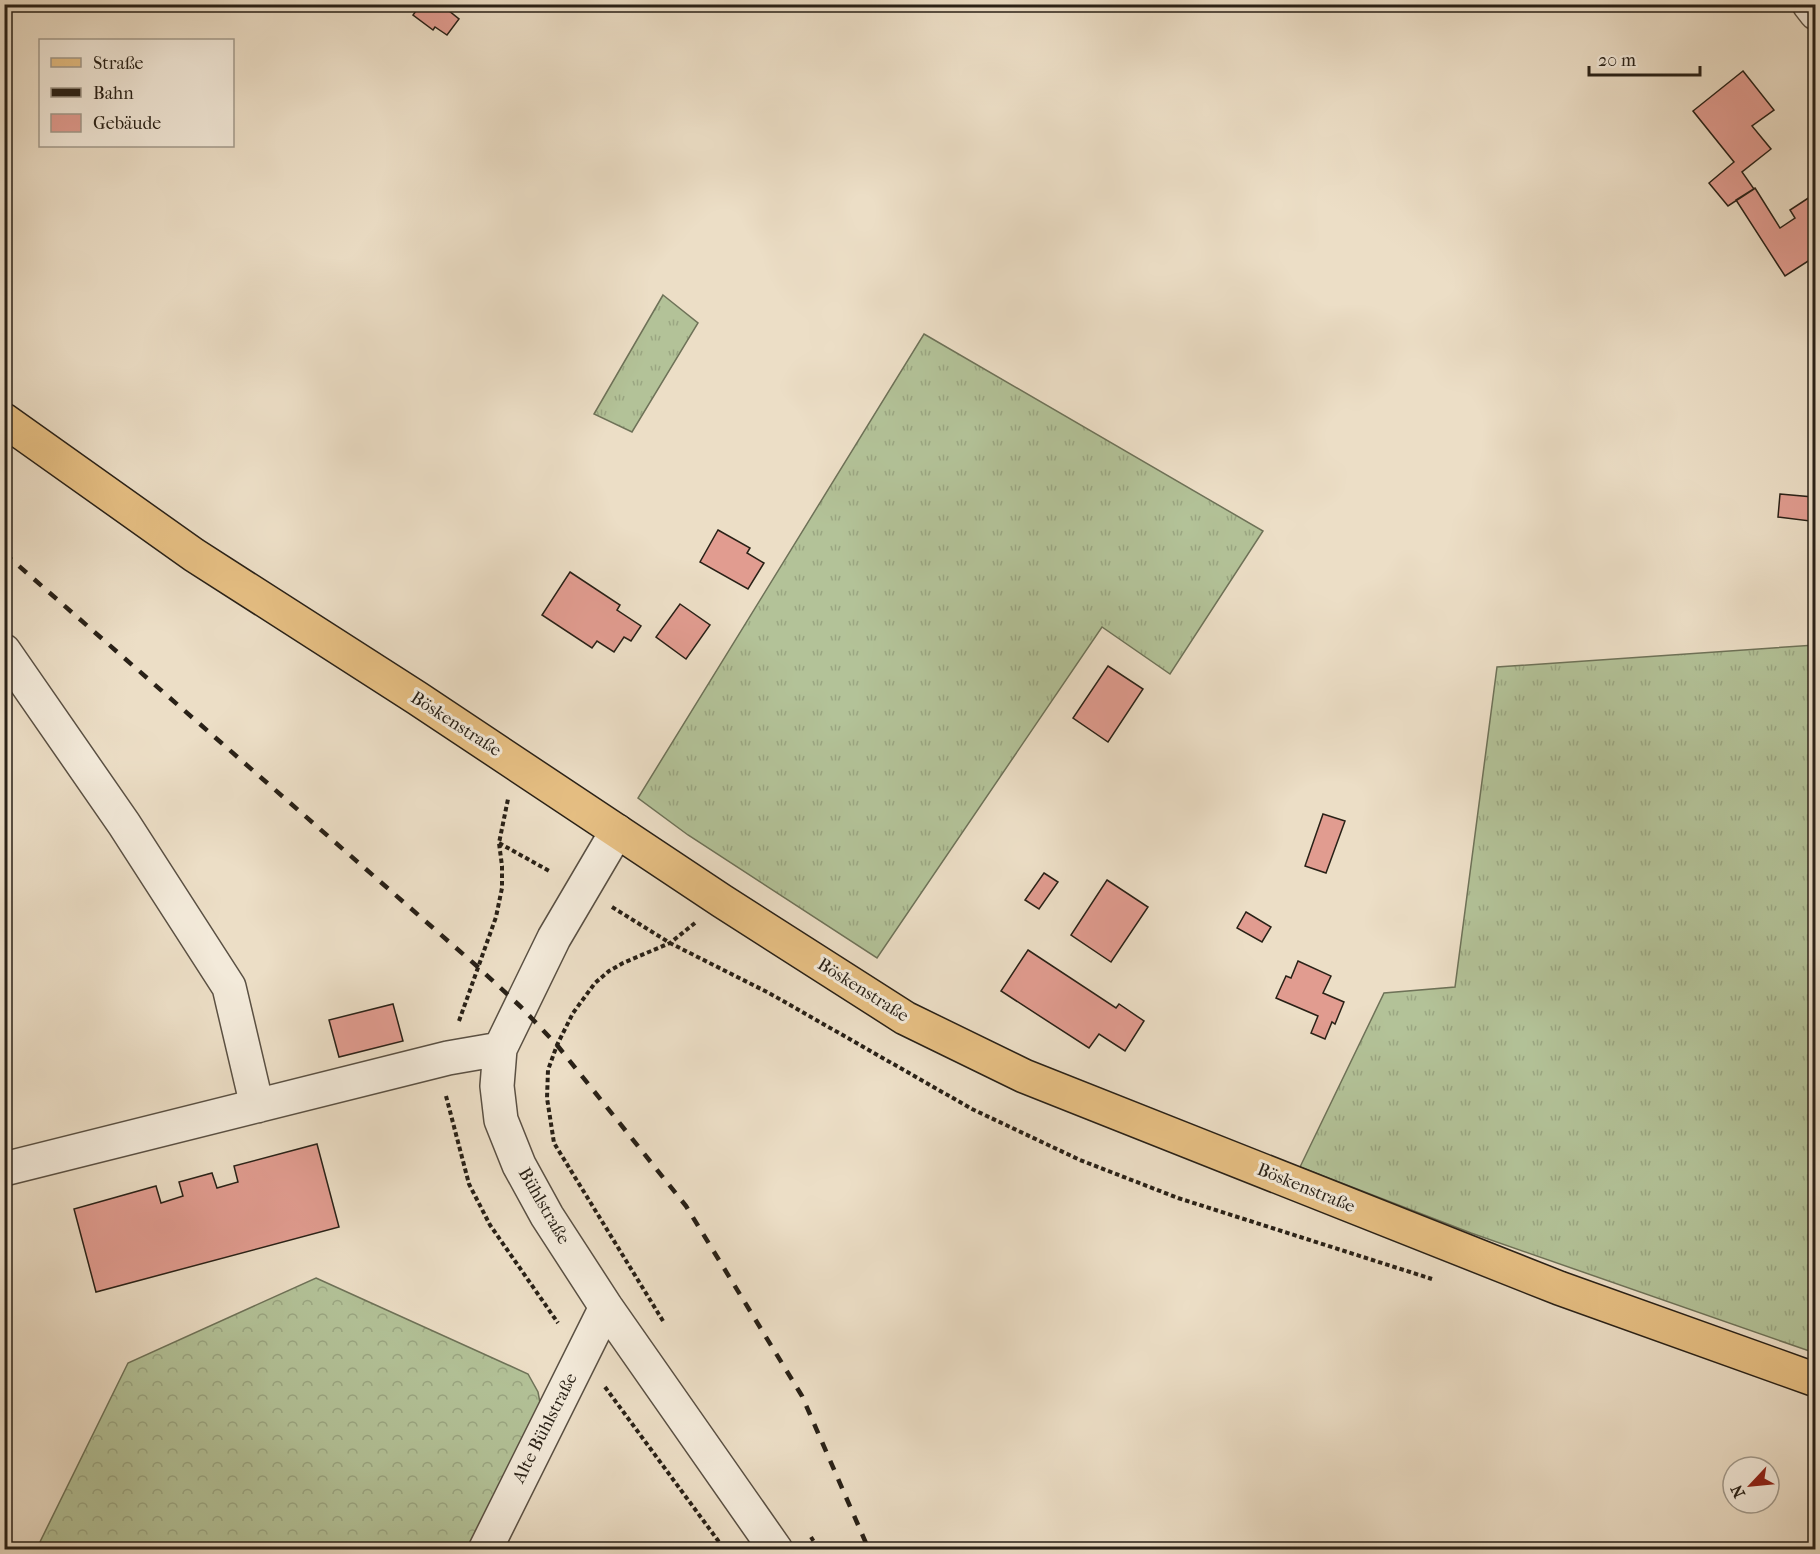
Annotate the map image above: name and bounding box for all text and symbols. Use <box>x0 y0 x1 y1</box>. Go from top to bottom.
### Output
legend <box>39 39 234 147</box>
scale bar <box>1589 39 1700 77</box>
text: 20 m <box>1598 50 1636 71</box>
text: Straße <box>93 53 144 74</box>
text: Bahn <box>93 83 134 104</box>
text: Gebäude <box>93 113 161 134</box>
street label: Böskenstraße <box>407 687 505 761</box>
street label: Böskenstraße <box>813 954 913 1026</box>
street label: Böskenstraße <box>1254 1159 1358 1217</box>
street label: Bühlstraße <box>514 1164 574 1248</box>
street label: Alte Bühlstraße <box>508 1369 582 1487</box>
north arrow <box>1721 1455 1781 1515</box>
text: N <box>1726 1481 1749 1501</box>

